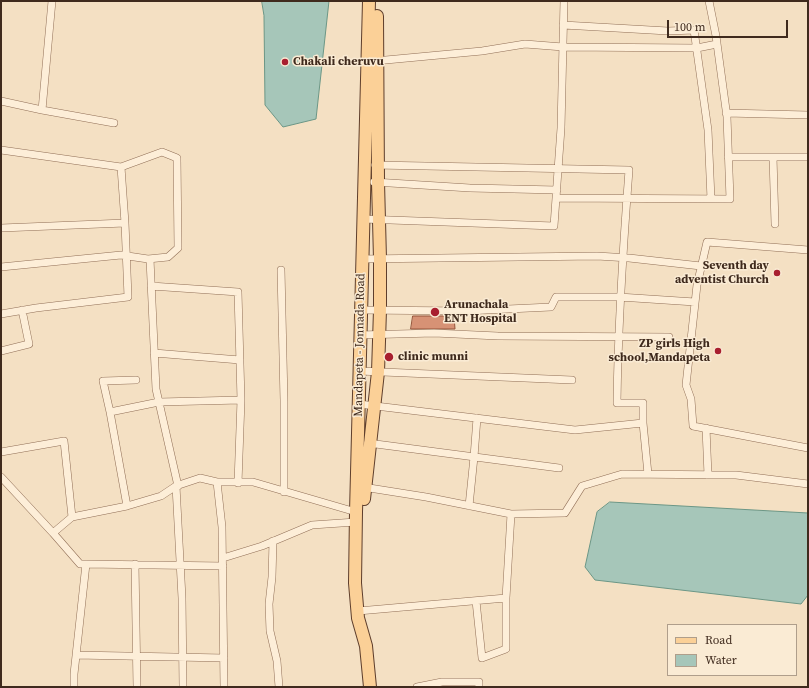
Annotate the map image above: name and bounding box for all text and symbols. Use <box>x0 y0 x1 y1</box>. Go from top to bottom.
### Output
scale bar <box>669 12 790 38</box>
text: 100 m <box>674 19 706 35</box>
place label: Chakali cheruvu <box>293 55 384 69</box>
marker: Chakali cheruvu <box>280 57 290 67</box>
place label: Seventh day adventist Church <box>675 259 769 287</box>
marker: Seventh day adventist Church <box>772 268 782 278</box>
street label: Mandapeta - Jonnada Road <box>352 273 368 417</box>
place label: Arunachala ENT Hospital <box>444 298 517 326</box>
marker: Arunachala ENT Hospital <box>429 306 441 318</box>
place label: ZP girls High school,Mandapeta <box>609 337 710 365</box>
marker: ZP girls High school,Mandapeta <box>713 346 723 356</box>
place label: clinic munni <box>398 350 468 364</box>
marker: clinic munni <box>383 351 395 363</box>
legend <box>667 624 797 676</box>
text: Road <box>705 632 732 648</box>
text: Water <box>705 652 737 668</box>

